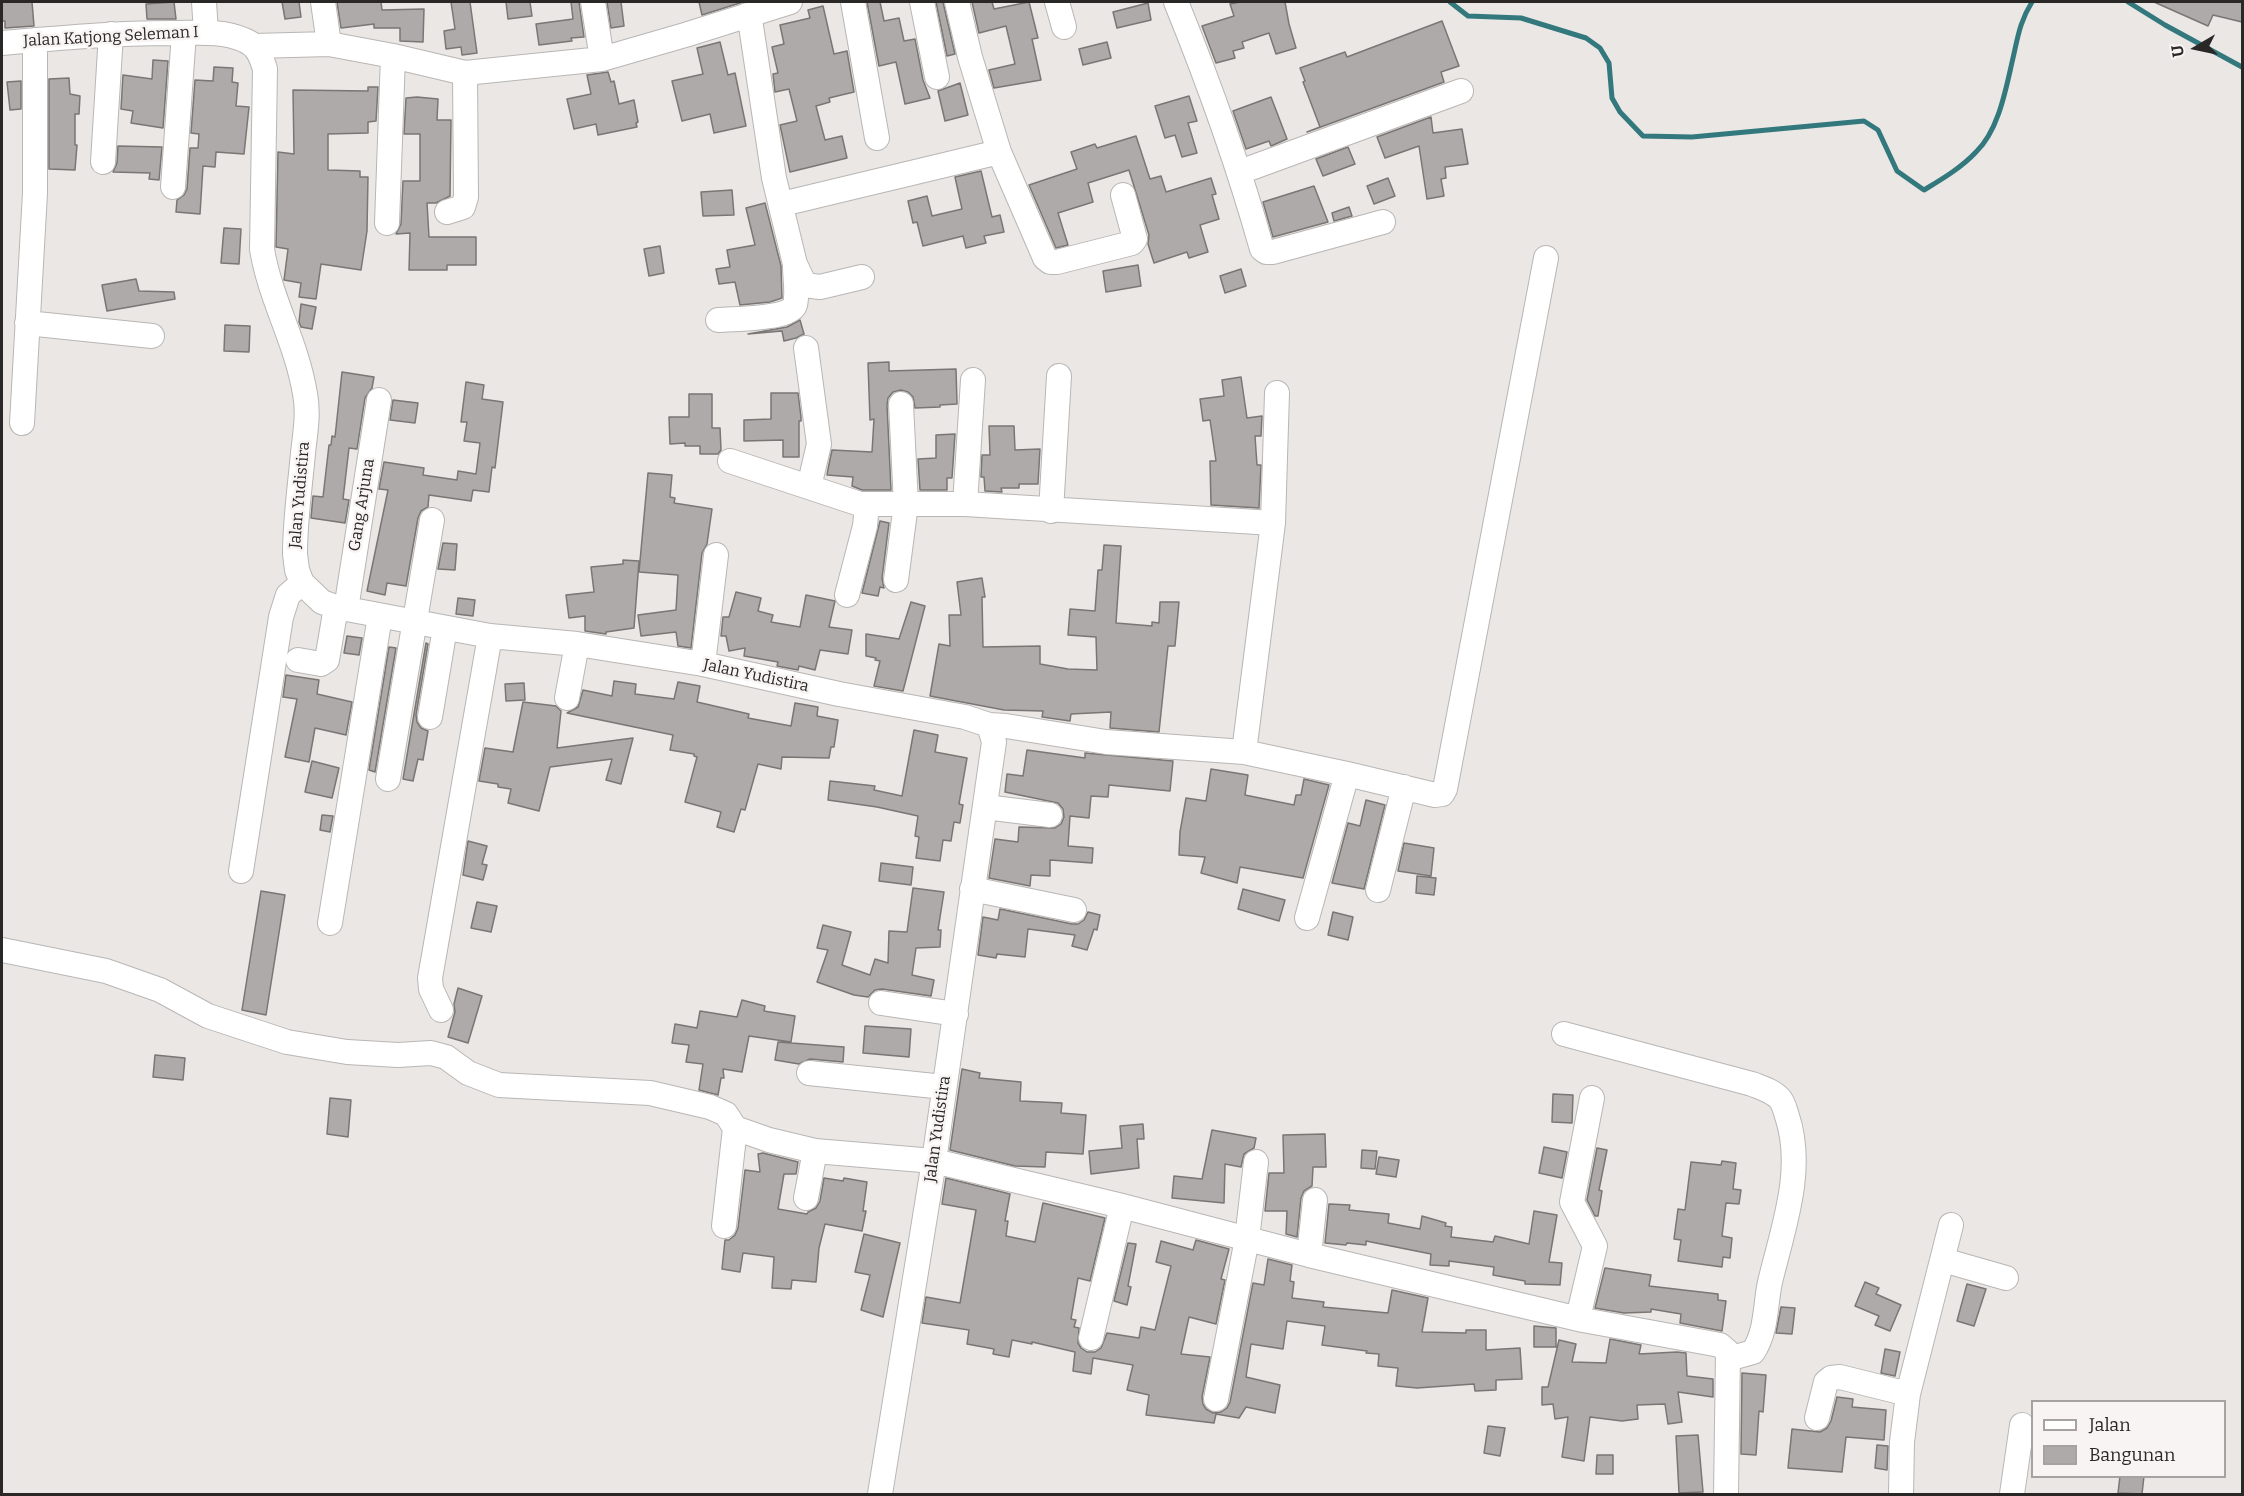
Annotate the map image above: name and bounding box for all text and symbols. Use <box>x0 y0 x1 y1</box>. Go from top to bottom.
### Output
north arrow <box>2166 18 2226 78</box>
street label: Jalan Katjong Seleman I <box>23 23 199 51</box>
text: U <box>2167 44 2188 58</box>
street label: Jalan Yudistira <box>286 441 314 549</box>
street label: Gang Arjuna <box>345 457 379 553</box>
street label: Jalan Yudistira <box>701 655 811 697</box>
street label: Jalan Yudistira <box>921 1075 955 1183</box>
legend <box>2031 1400 2226 1478</box>
text: Jalan <box>2089 1414 2131 1436</box>
text: Bangunan <box>2089 1444 2175 1466</box>

